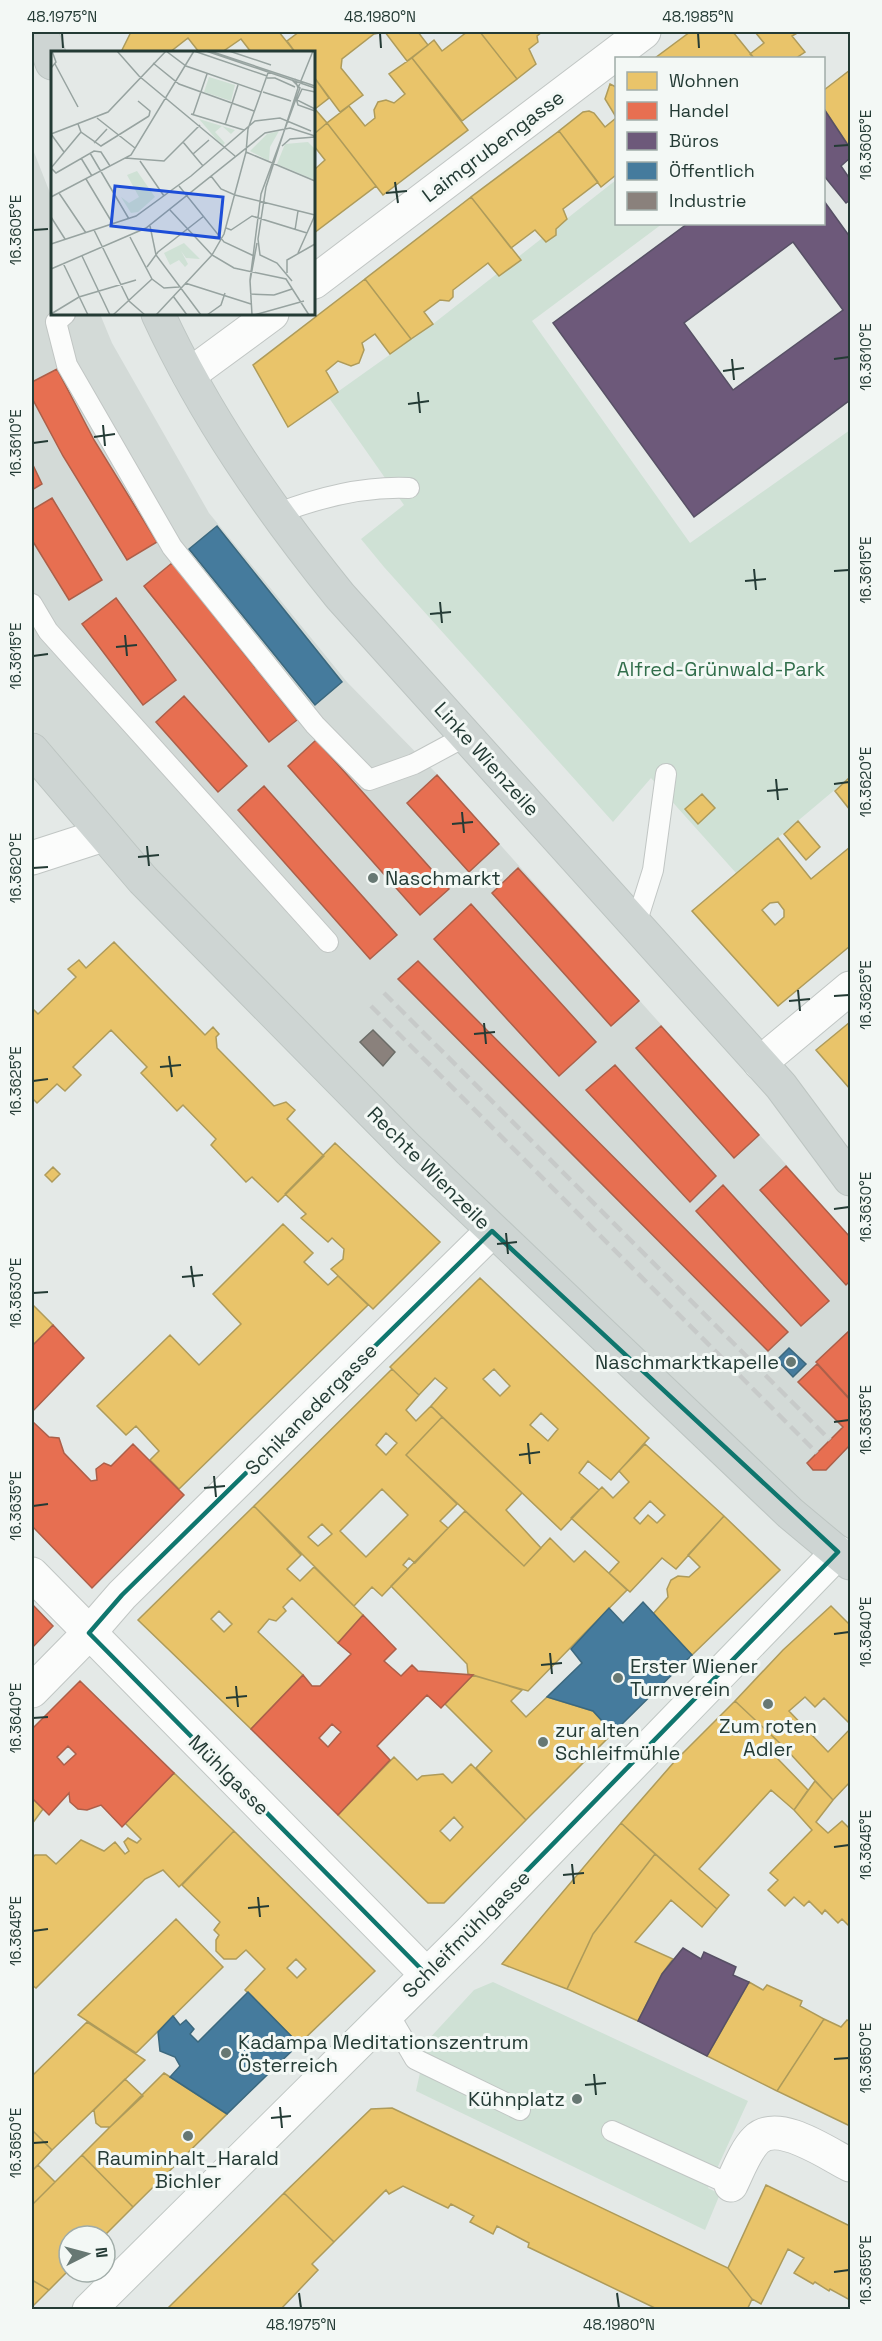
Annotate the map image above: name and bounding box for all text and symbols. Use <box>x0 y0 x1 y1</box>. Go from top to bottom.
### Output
text: 48.1975°N <box>27 7 97 26</box>
text: 48.1980°N <box>344 7 416 26</box>
text: 48.1985°N <box>662 7 734 26</box>
inset map <box>51 51 315 315</box>
legend <box>615 57 825 225</box>
text: Wohnen <box>669 69 739 92</box>
street label: Laimgrubengasse <box>417 84 569 208</box>
text: Handel <box>669 99 729 122</box>
text: 16.3605°E <box>856 110 875 180</box>
text: Büros <box>669 129 719 152</box>
text: Öffentlich <box>669 159 755 182</box>
text: Industrie <box>669 189 746 212</box>
text: 16.3605°E <box>6 195 25 265</box>
text: 16.3610°E <box>856 323 875 391</box>
text: 16.3610°E <box>6 409 25 477</box>
text: 16.3615°E <box>856 537 875 603</box>
text: 16.3615°E <box>6 623 25 689</box>
park label: Alfred-Grünwald-Park <box>617 656 825 682</box>
street label: Linke Wienzeile <box>429 696 545 822</box>
text: 16.3620°E <box>856 747 875 817</box>
text: 16.3620°E <box>6 833 25 903</box>
place label: Naschmarkt <box>385 865 501 891</box>
marker: Naschmarkt <box>366 871 380 885</box>
text: 16.3625°E <box>856 960 875 1030</box>
text: 16.3625°E <box>6 1046 25 1116</box>
street label: Rechte Wienzeile <box>362 1101 496 1235</box>
text: 16.3630°E <box>856 1172 875 1242</box>
text: 16.3630°E <box>6 1258 25 1328</box>
street label: Schikanedergasse <box>239 1337 383 1481</box>
place label: Naschmarktkapelle <box>595 1349 779 1375</box>
marker: Naschmarktkapelle <box>784 1355 798 1369</box>
text: 16.3635°E <box>856 1385 875 1455</box>
text: 16.3635°E <box>6 1471 25 1541</box>
text: 16.3640°E <box>856 1597 875 1667</box>
place label: Erster Wiener Turnverein <box>630 1653 758 1702</box>
marker: Erster Wiener Turnverein <box>611 1671 625 1685</box>
text: 16.3640°E <box>6 1683 25 1753</box>
marker: Zum roten Adler <box>761 1697 775 1711</box>
place label: Zum roten Adler <box>719 1713 817 1762</box>
place label: zur alten Schleifmühle <box>555 1717 680 1766</box>
street label: Mühlgasse <box>183 1729 275 1821</box>
marker: zur alten Schleifmühle <box>536 1735 550 1749</box>
text: 16.3645°E <box>856 1810 875 1880</box>
street label: Schleifmühlgasse <box>396 1864 536 2004</box>
text: 16.3645°E <box>6 1896 25 1966</box>
text: 16.3650°E <box>856 2023 875 2093</box>
place label: Kadampa Meditationszentrum Österreich <box>238 2029 529 2078</box>
marker: Kadampa Meditationszentrum Österreich <box>219 2046 233 2060</box>
place label: Kühnplatz <box>468 2086 565 2112</box>
marker: Kühnplatz <box>570 2092 584 2106</box>
text: 16.3650°E <box>6 2108 25 2178</box>
marker: Rauminhalt_Harald Bichler <box>181 2129 195 2143</box>
place label: Rauminhalt_Harald Bichler <box>97 2145 279 2194</box>
north arrow <box>57 2224 117 2284</box>
text: 16.3655°E <box>856 2235 875 2305</box>
text: N <box>90 2246 112 2259</box>
text: 48.1975°N <box>266 2315 336 2334</box>
text: 48.1980°N <box>583 2315 655 2334</box>

